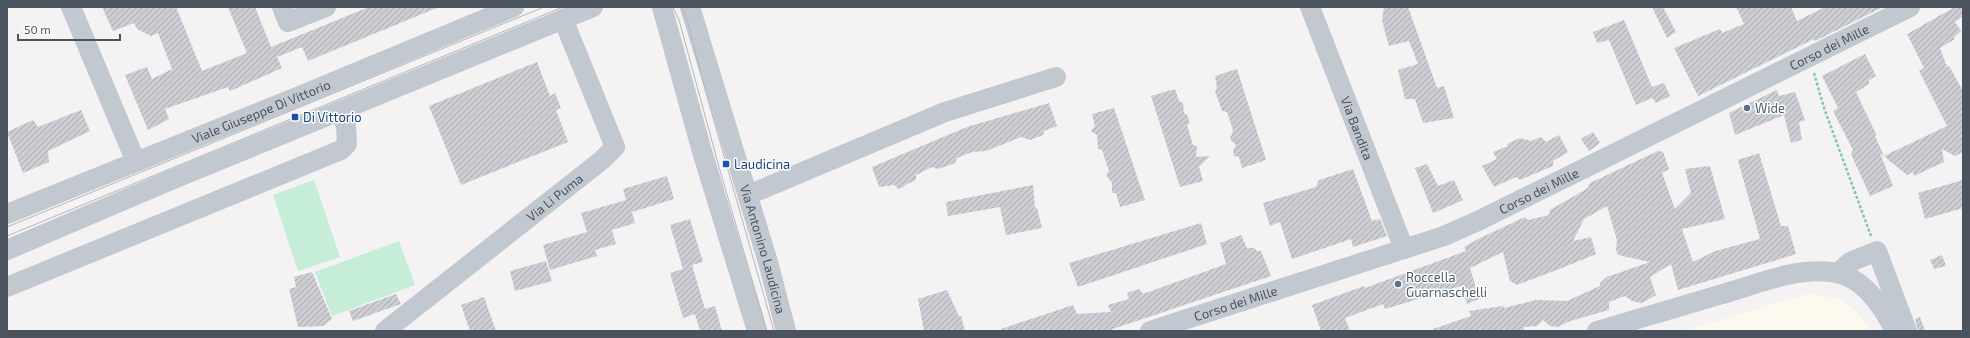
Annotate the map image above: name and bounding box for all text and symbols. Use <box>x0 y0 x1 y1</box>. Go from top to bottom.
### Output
scale bar <box>18 16 120 42</box>
street label: Corso dei Mille <box>1787 21 1872 74</box>
text: 50 m <box>24 22 51 36</box>
street label: Viale Giuseppe Di Vittorio <box>189 77 333 147</box>
street label: Via Bandita <box>1338 94 1377 162</box>
place label: Wide <box>1755 100 1785 116</box>
marker: Wide <box>1742 103 1752 113</box>
place label: Di Vittorio <box>303 109 362 125</box>
marker: Di Vittorio <box>290 112 300 122</box>
place label: Laudicina <box>734 156 790 172</box>
marker: Laudicina <box>721 159 731 169</box>
street label: Corso dei Mille <box>1496 164 1581 217</box>
street label: Via Li Puma <box>523 170 586 225</box>
street label: Via Antonino Laudicina <box>737 183 789 316</box>
place label: Roccella Guarnaschelli <box>1406 269 1487 300</box>
marker: Roccella Guarnaschelli <box>1393 279 1403 289</box>
street label: Corso dei Mille <box>1192 282 1279 324</box>

